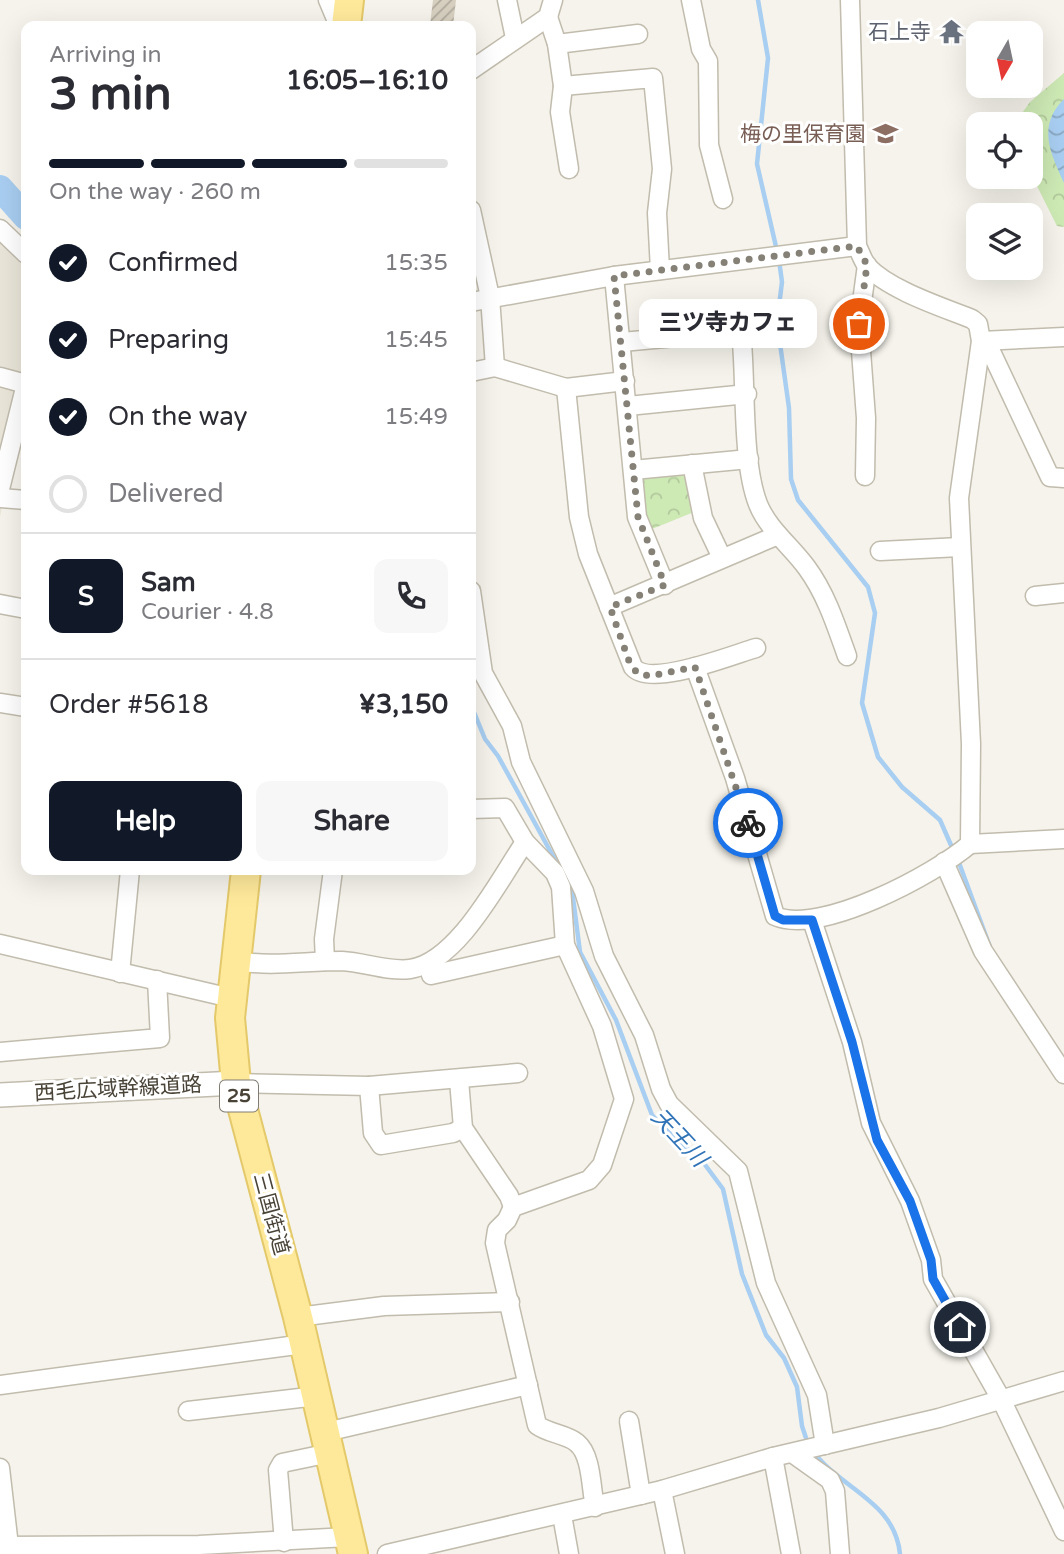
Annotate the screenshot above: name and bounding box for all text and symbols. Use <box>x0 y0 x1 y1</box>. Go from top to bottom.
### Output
temple icon: 石上寺 <box>937 18 965 46</box>
place label: 石上寺 <box>868 20 931 45</box>
north arrow <box>966 21 1043 98</box>
map controls <box>966 21 1043 280</box>
text: Arriving in <box>49 41 162 69</box>
text: 16:05–16:10 <box>286 65 448 96</box>
text: 3 min <box>49 67 172 122</box>
button: locate <box>966 112 1043 189</box>
school or university icon: 梅の里保育園 <box>872 120 900 148</box>
place label: 梅の里保育園 <box>740 122 866 147</box>
text: On the way · 260 m <box>49 178 261 206</box>
button: layers <box>966 203 1043 280</box>
icon: check <box>49 244 87 282</box>
text: Confirmed <box>108 247 238 278</box>
text: 15:35 <box>384 249 448 277</box>
pin <box>829 294 889 354</box>
callout: 三ツ寺カフェ <box>638 300 817 348</box>
icon: bag <box>840 305 878 343</box>
text: 三ツ寺カフェ <box>659 309 797 337</box>
icon: check <box>49 321 87 359</box>
text: Preparing <box>108 324 229 355</box>
text: 15:45 <box>384 326 448 354</box>
icon: check <box>49 398 87 436</box>
text: On the way <box>108 401 248 432</box>
text: 15:49 <box>384 403 448 431</box>
text: Delivered <box>108 478 224 509</box>
button: phone <box>374 559 448 633</box>
text: Sam <box>141 567 196 598</box>
text: S <box>78 581 94 612</box>
text: Courier · 4.8 <box>141 598 274 626</box>
text: Order #5618 <box>49 689 209 720</box>
text: ¥3,150 <box>359 689 448 720</box>
button: Help <box>49 781 242 861</box>
button: Share <box>256 781 448 861</box>
courier <box>713 788 783 858</box>
icon: bike <box>729 804 767 842</box>
street label: 西毛広域幹線道路 <box>33 1072 203 1106</box>
road number: 25 <box>220 1080 258 1112</box>
water label: 天王川 <box>645 1103 715 1175</box>
street label: 三国街道 <box>248 1170 294 1258</box>
pin <box>930 1297 990 1357</box>
icon: home <box>941 1308 979 1346</box>

